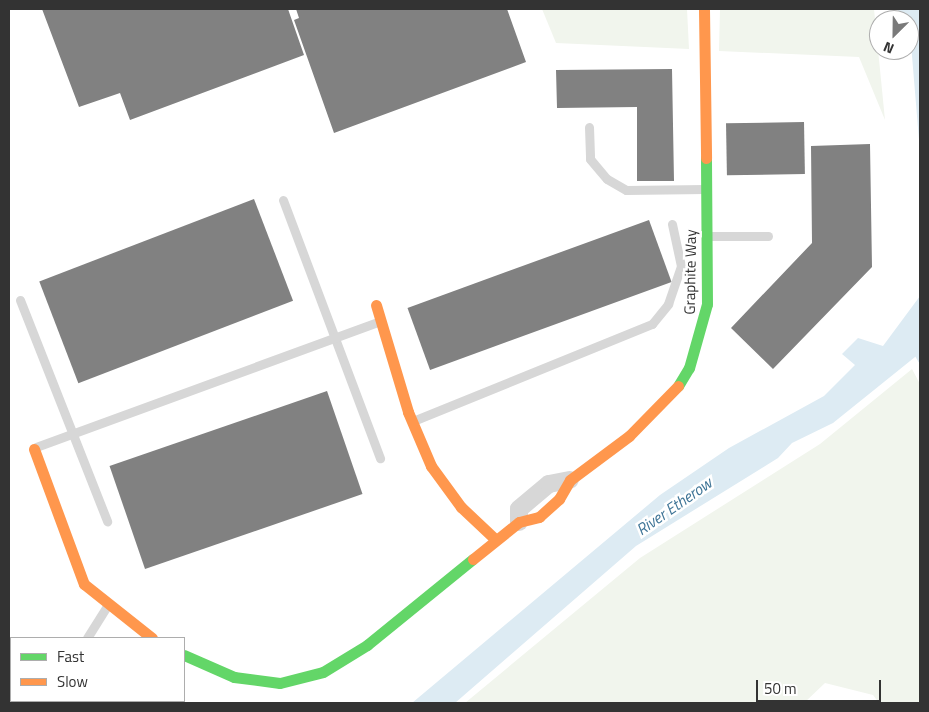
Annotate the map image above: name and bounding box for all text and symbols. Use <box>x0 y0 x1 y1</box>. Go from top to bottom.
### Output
north arrow <box>869 10 919 60</box>
text: N <box>880 37 897 60</box>
street label: Graphite Way <box>680 229 700 315</box>
water label: River Etherow <box>632 473 716 539</box>
legend <box>10 637 185 702</box>
text: Fast <box>57 645 84 668</box>
text: Slow <box>57 670 88 693</box>
scale bar <box>759 670 884 702</box>
text: 50 m <box>764 677 797 700</box>

